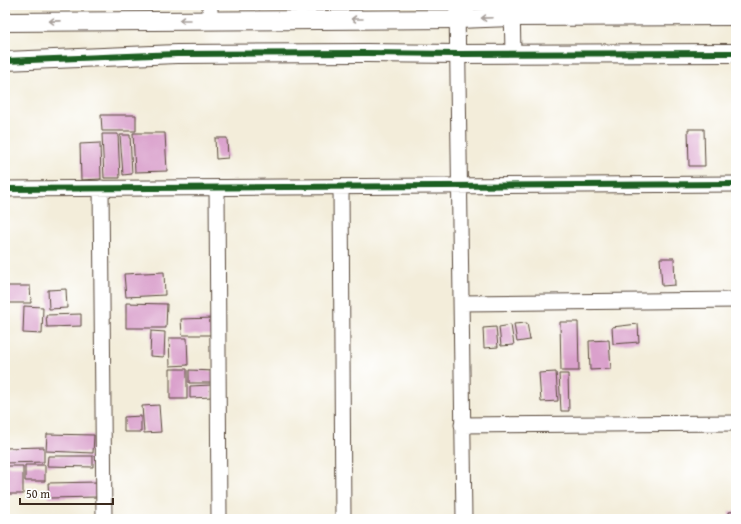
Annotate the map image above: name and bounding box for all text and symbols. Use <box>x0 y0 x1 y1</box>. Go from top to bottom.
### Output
one-way arrow <box>481 14 494 22</box>
one-way arrow <box>351 15 364 23</box>
one-way arrow <box>179 16 192 24</box>
one-way arrow <box>49 17 62 25</box>
scale bar <box>20 480 113 506</box>
text: 50 m <box>26 485 50 502</box>

